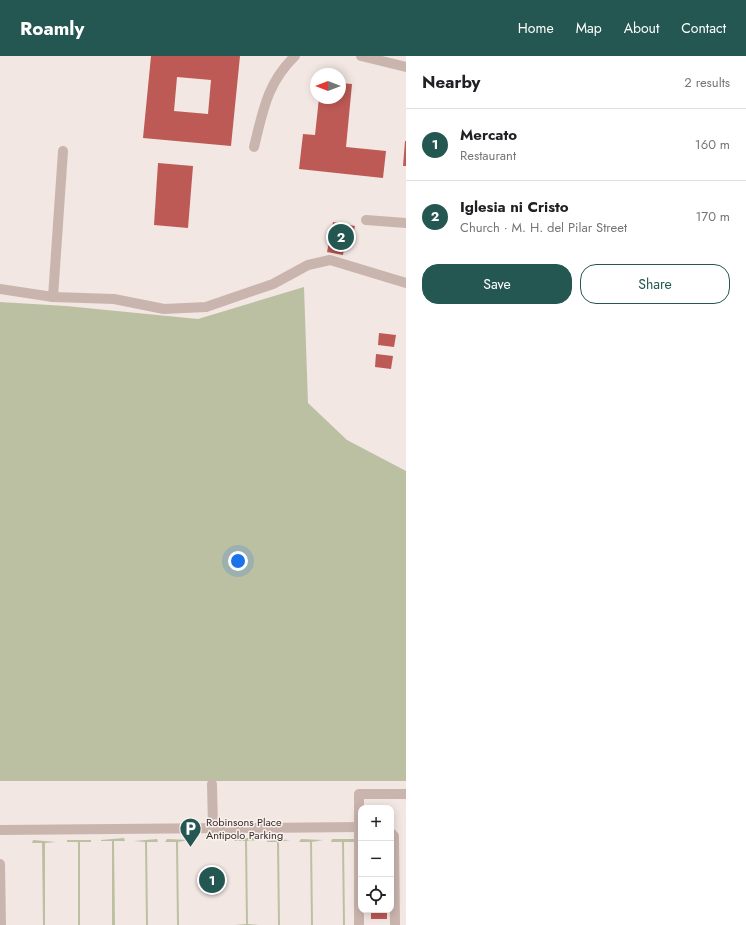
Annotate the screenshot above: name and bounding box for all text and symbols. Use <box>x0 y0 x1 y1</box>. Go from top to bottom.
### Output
text: Roamly <box>20 15 84 42</box>
text: Home <box>518 18 554 38</box>
text: Map <box>576 18 602 38</box>
text: About <box>624 18 659 38</box>
text: Contact <box>681 18 726 38</box>
north arrow <box>310 68 346 104</box>
text: Nearby <box>422 70 480 94</box>
text: 2 results <box>684 73 730 92</box>
text: Mercato <box>460 124 517 146</box>
text: 1 <box>432 135 438 154</box>
text: 160 m <box>695 135 730 154</box>
text: Restaurant <box>460 146 516 165</box>
text: Iglesia ni Cristo <box>460 196 569 218</box>
text: 2 <box>431 207 439 226</box>
text: 170 m <box>695 207 730 226</box>
text: Church · M. H. del Pilar Street <box>460 218 627 237</box>
pin: 2 <box>328 222 354 252</box>
button: Save <box>422 264 572 304</box>
button: Share <box>580 264 730 304</box>
your location <box>228 551 248 571</box>
map controls <box>358 805 394 913</box>
button: + <box>358 805 394 841</box>
place label: Robinsons Place Antipolo Parking <box>206 814 283 843</box>
parking icon: Robinsons Place Antipolo Parking <box>177 815 203 848</box>
button: − <box>358 841 394 877</box>
pin: 1 <box>199 865 225 895</box>
button: locate <box>358 877 394 913</box>

